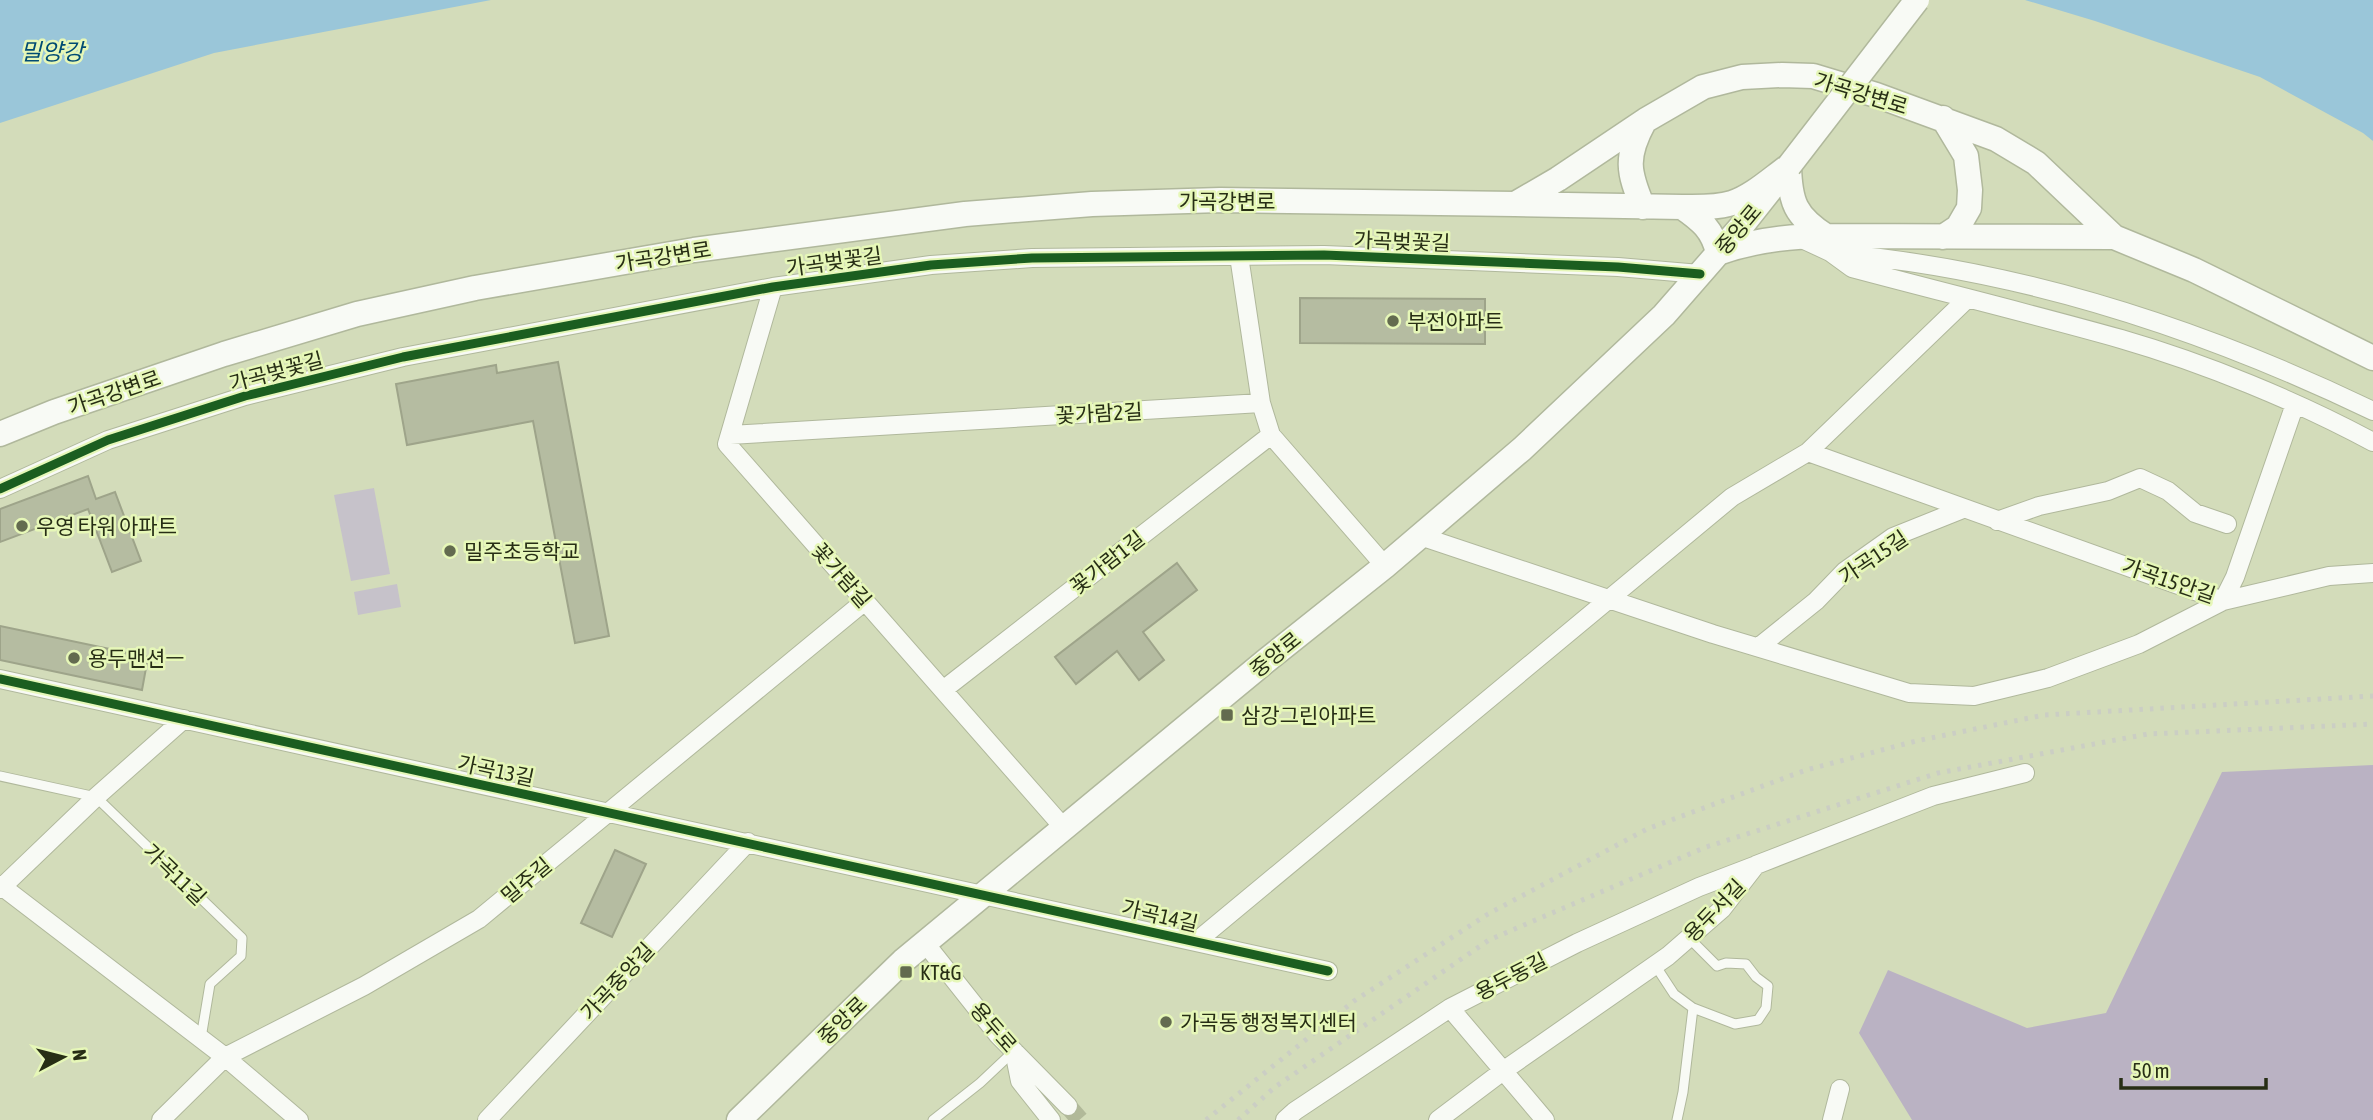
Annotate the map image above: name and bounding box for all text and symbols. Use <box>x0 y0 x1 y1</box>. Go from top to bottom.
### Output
water label: 밀양강 <box>20 39 87 65</box>
street label: 가곡강변로 <box>1811 67 1911 119</box>
street label: 가곡강변로 <box>1179 189 1275 213</box>
street label: 중앙로 <box>1710 199 1766 259</box>
street label: 가곡벚꽃길 <box>1353 227 1451 255</box>
street label: 가곡강변로 <box>613 237 713 275</box>
street label: 가곡벚꽃길 <box>784 242 884 280</box>
place label: 부전아파트 <box>1407 309 1504 333</box>
marker: 부전아파트 <box>1385 313 1401 329</box>
street label: 가곡벚꽃길 <box>226 347 326 395</box>
street label: 가곡강변로 <box>64 365 164 419</box>
street label: 꽃가람2길 <box>1055 399 1143 427</box>
place label: 우영 타워 아파트 <box>36 514 177 538</box>
marker: 우영 타워 아파트 <box>14 518 30 534</box>
street label: 가곡15길 <box>1834 525 1912 589</box>
street label: 꽃가람1길 <box>1065 526 1149 598</box>
street label: 꽃가람길 <box>808 538 876 612</box>
place label: 밀주초등학교 <box>464 539 580 563</box>
marker: 밀주초등학교 <box>442 543 458 559</box>
street label: 가곡15안길 <box>2119 553 2219 607</box>
street label: 중앙로 <box>1245 626 1305 682</box>
place label: 용두맨션ㅡ <box>88 646 185 670</box>
marker: 용두맨션ㅡ <box>66 650 82 666</box>
place label: 삼강그린아파트 <box>1241 703 1376 727</box>
marker: 삼강그린아파트 <box>1219 707 1235 723</box>
street label: 가곡13길 <box>456 750 536 790</box>
street label: 가곡11길 <box>139 838 211 910</box>
street label: 밀주길 <box>496 852 556 908</box>
street label: 용두서길 <box>1679 874 1749 946</box>
street label: 가곡14길 <box>1119 895 1201 935</box>
street label: 가곡중앙길 <box>575 937 659 1025</box>
street label: 용두동길 <box>1471 948 1551 1004</box>
place label: KT&G <box>920 960 962 984</box>
marker: KT&G <box>898 964 914 980</box>
street label: 중앙로 <box>813 991 871 1049</box>
street label: 용두로 <box>966 997 1022 1057</box>
place label: 가곡동 행정복지센터 <box>1180 1010 1357 1034</box>
marker: 가곡동 행정복지센터 <box>1158 1014 1174 1030</box>
north arrow <box>28 1022 98 1092</box>
scale bar <box>2121 1046 2266 1090</box>
text: N <box>68 1048 91 1062</box>
text: 50 m <box>2132 1058 2170 1082</box>

